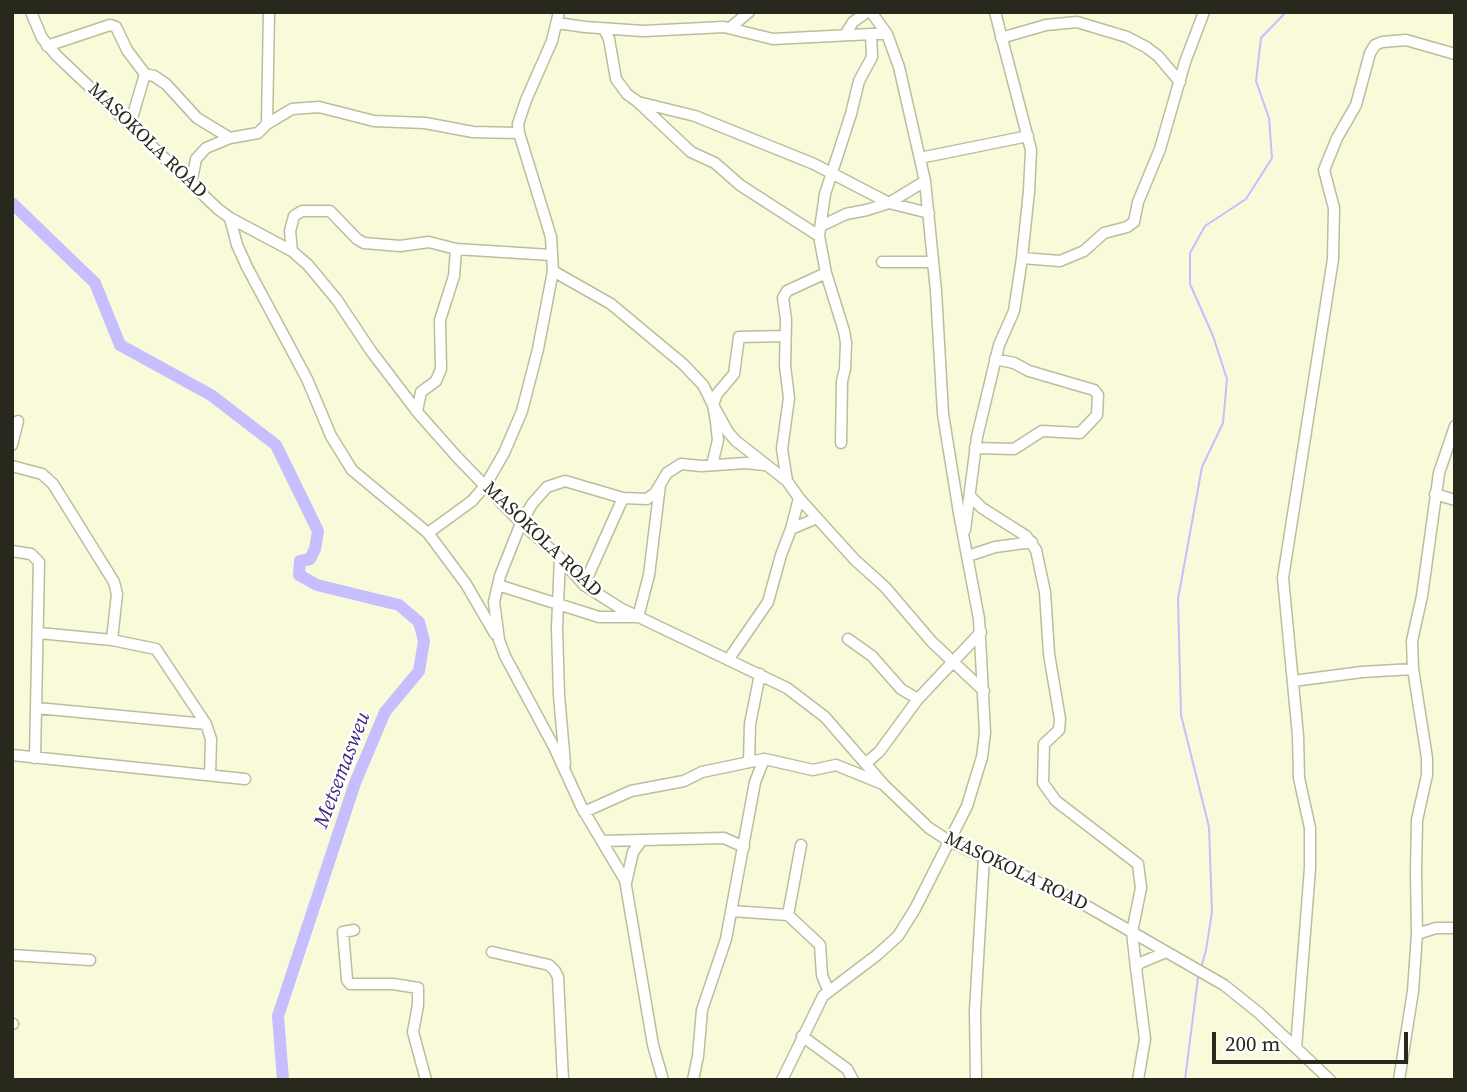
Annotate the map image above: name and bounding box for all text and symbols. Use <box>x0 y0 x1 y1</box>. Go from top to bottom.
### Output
street label: MASOKOLA ROAD <box>83 78 211 204</box>
street label: MASOKOLA ROAD <box>478 477 606 603</box>
water label: Metsemasweu <box>309 709 377 831</box>
street label: MASOKOLA ROAD <box>941 827 1091 917</box>
scale bar <box>1215 1018 1411 1062</box>
text: 200 m <box>1225 1029 1280 1058</box>

